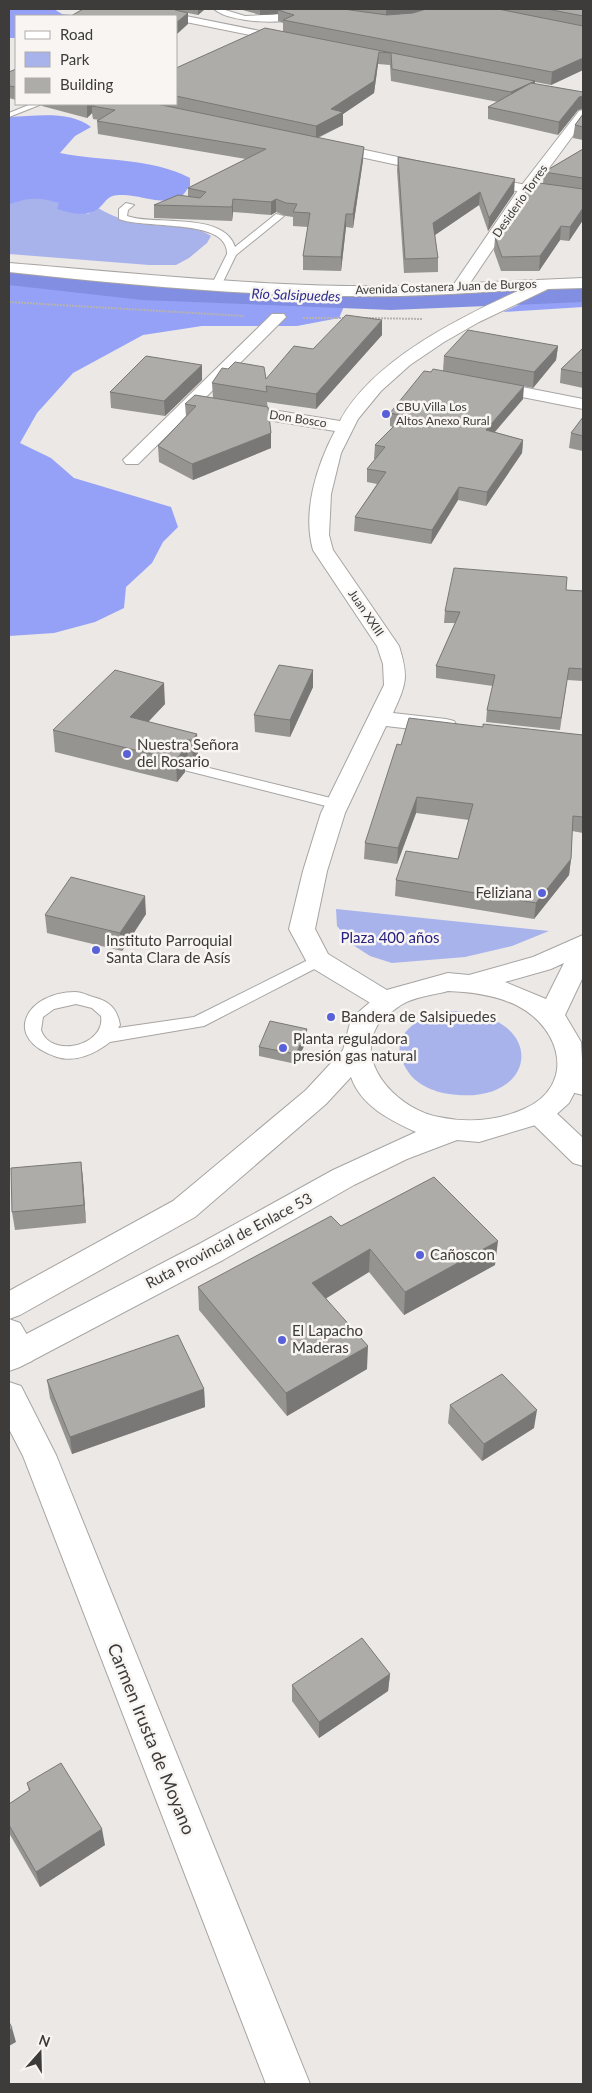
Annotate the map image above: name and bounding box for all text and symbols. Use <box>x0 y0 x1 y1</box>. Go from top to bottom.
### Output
legend <box>15 15 178 105</box>
text: Road <box>60 25 93 43</box>
text: Park <box>60 50 90 68</box>
text: Building <box>60 75 113 93</box>
street label: Desiderio Torres <box>489 161 550 240</box>
street label: Avenida Costanera Juan de Burgos <box>355 276 537 297</box>
water label: Río Salsipuedes <box>251 284 341 305</box>
place label: CBU Villa Los Altos Anexo Rural <box>396 399 490 428</box>
street label: Don Bosco <box>268 407 328 430</box>
marker: CBU Villa Los Altos Anexo Rural <box>380 408 392 420</box>
street label: Juan XXIII <box>345 587 387 639</box>
place label: Nuestra Señora del Rosario <box>137 735 239 770</box>
marker: Nuestra Señora del Rosario <box>121 748 133 760</box>
place label: Feliziana <box>475 883 532 901</box>
marker: Feliziana <box>536 887 548 899</box>
park label: Plaza 400 años <box>341 928 439 946</box>
place label: Instituto Parroquial Santa Clara de Asís <box>106 931 232 966</box>
marker: Instituto Parroquial Santa Clara de Asís <box>90 944 102 956</box>
place label: Bandera de Salsipuedes <box>341 1007 496 1025</box>
marker: Bandera de Salsipuedes <box>325 1011 337 1023</box>
place label: Planta reguladora presión gas natural <box>293 1029 417 1064</box>
marker: Planta reguladora presión gas natural <box>277 1042 289 1054</box>
street label: Ruta Provincial de Enlace 53 <box>142 1189 315 1292</box>
place label: Cañoscon <box>430 1245 495 1263</box>
marker: Cañoscon <box>414 1249 426 1261</box>
place label: El Lapacho Maderas <box>292 1321 363 1356</box>
marker: El Lapacho Maderas <box>276 1334 288 1346</box>
street label: Carmen Irusta de Moyano <box>103 1640 200 1838</box>
north arrow <box>15 2028 65 2078</box>
text: N <box>37 2030 53 2050</box>

